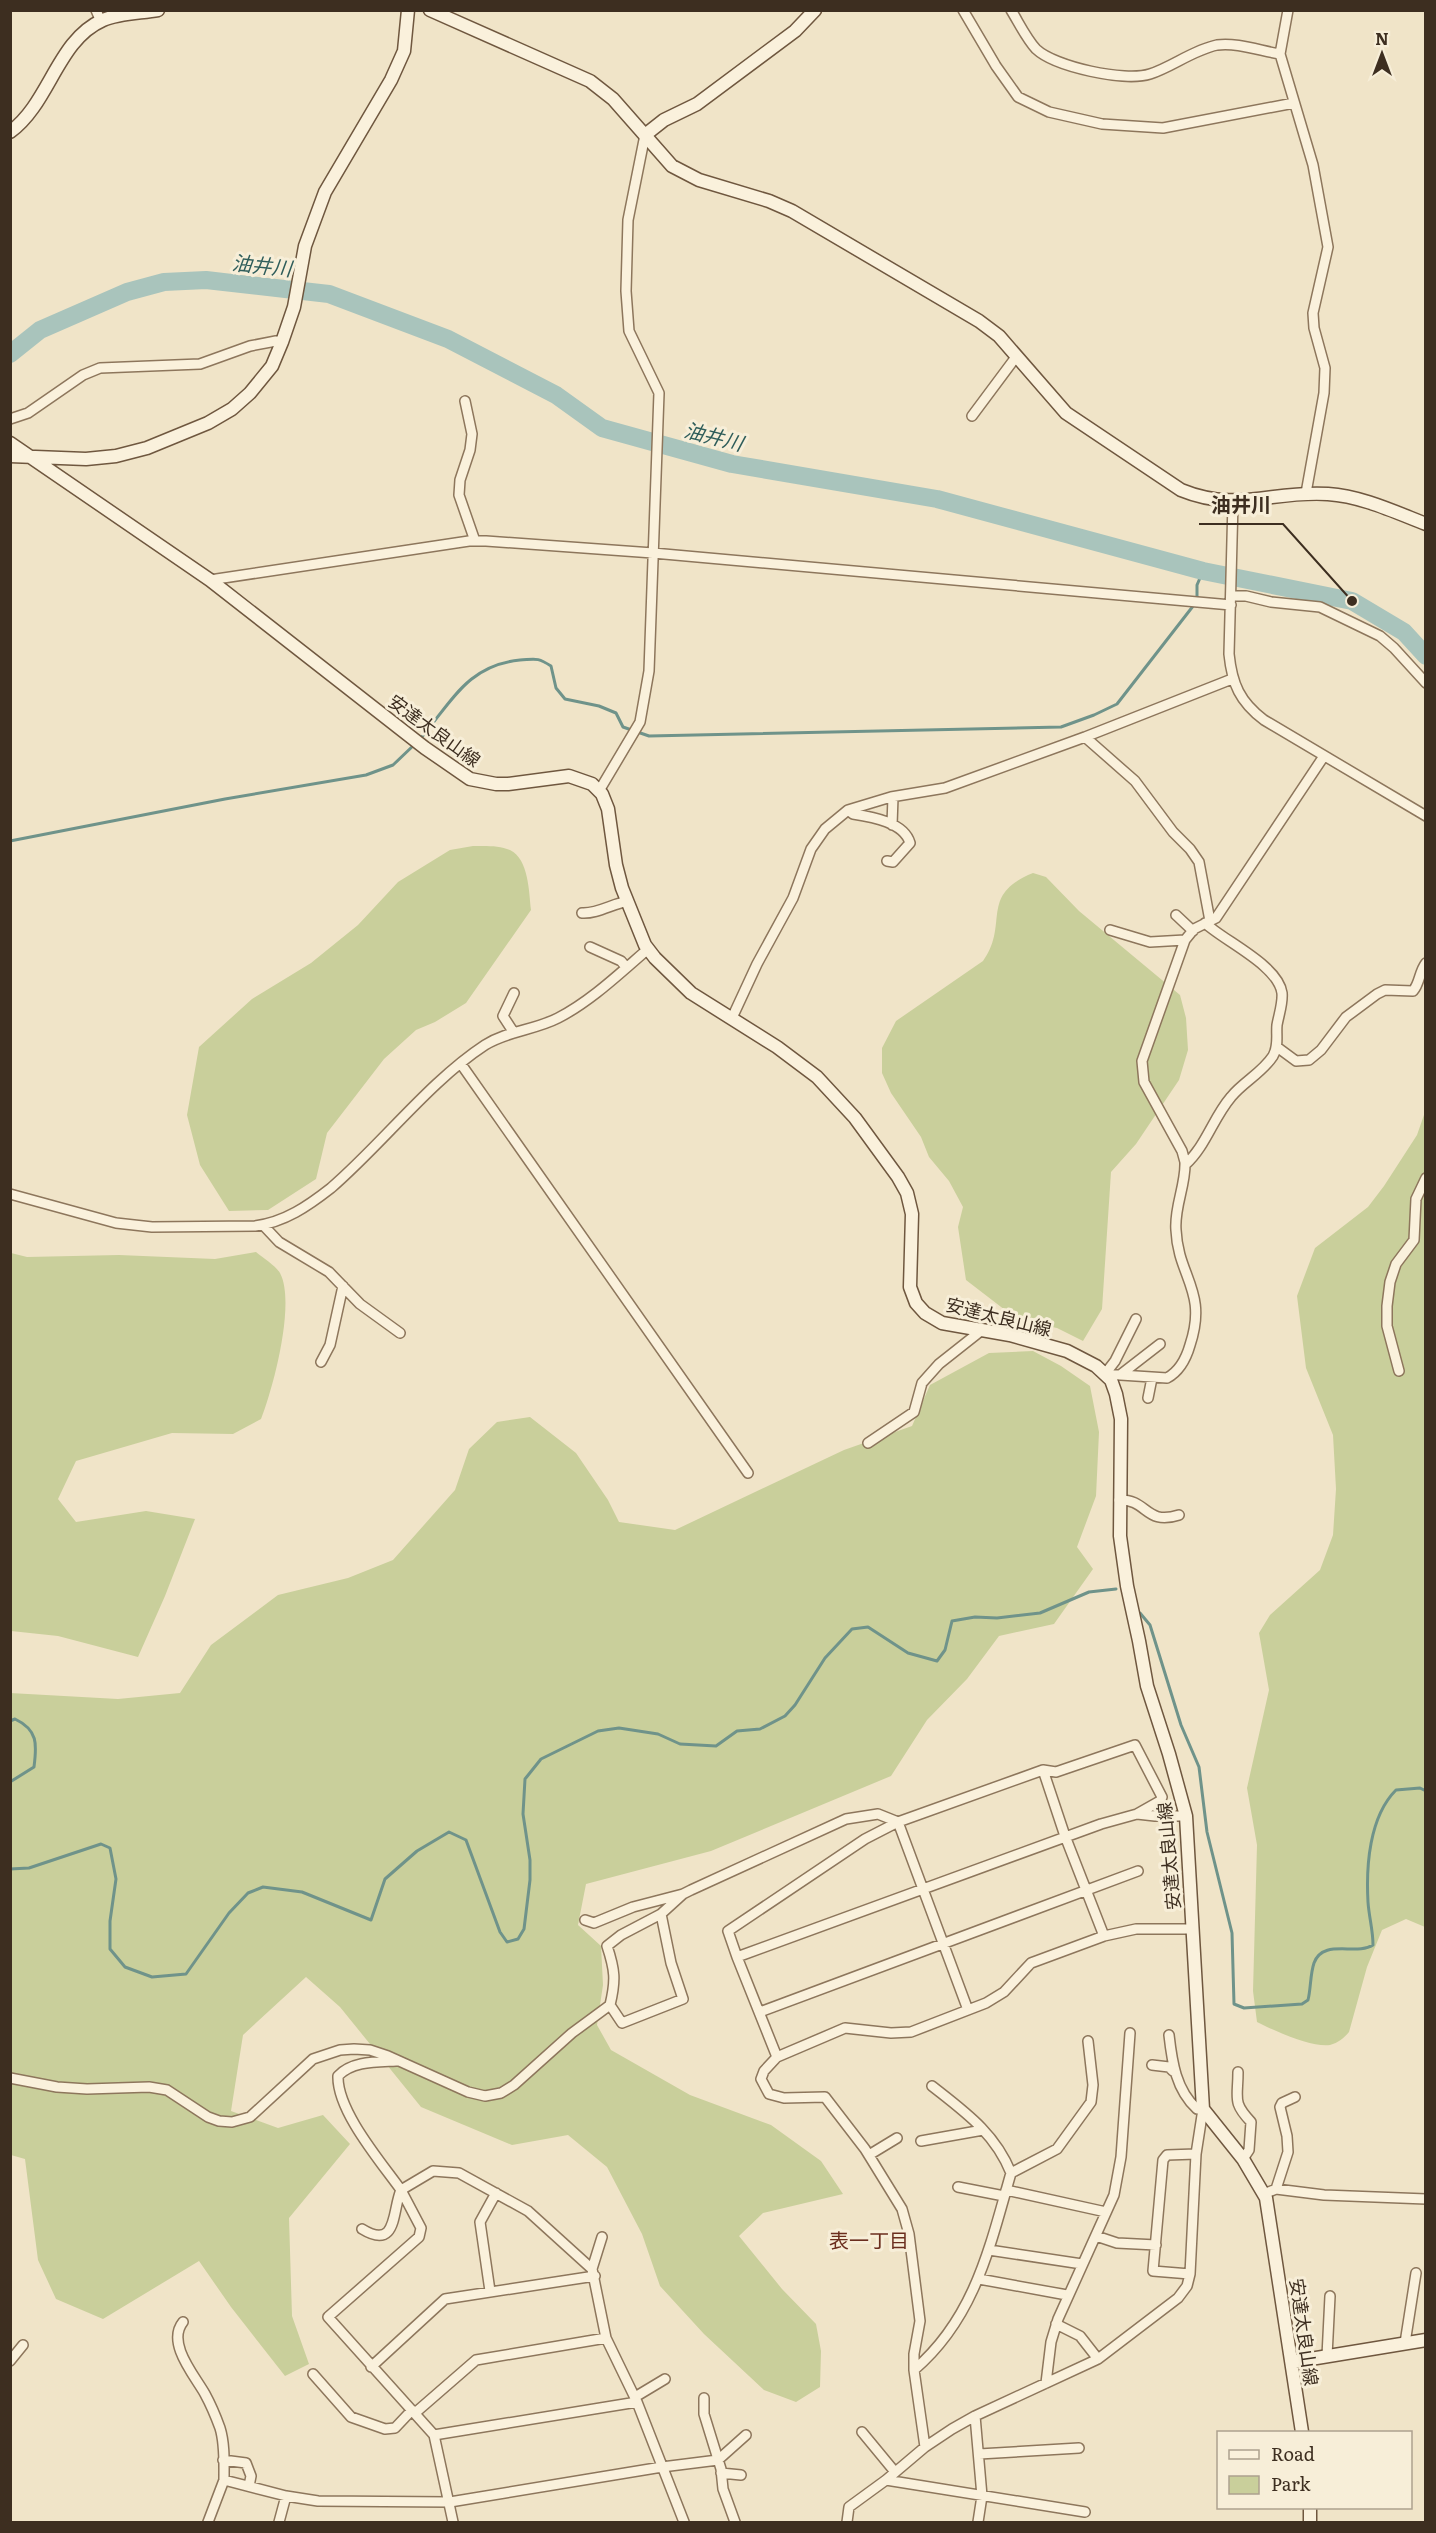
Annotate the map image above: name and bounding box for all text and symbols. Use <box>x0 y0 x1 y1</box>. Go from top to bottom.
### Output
north arrow <box>1352 24 1412 84</box>
text: N <box>1375 26 1389 50</box>
water label: 油井川 <box>231 246 295 282</box>
water label: 油井川 <box>681 413 749 457</box>
callout: 油井川 <box>1199 486 1283 524</box>
text: 油井川 <box>1211 488 1271 518</box>
street label: 安達太良山線 <box>383 687 487 773</box>
street label: 安達太良山線 <box>943 1290 1055 1342</box>
street label: 安達太良山線 <box>1150 1801 1186 1911</box>
district label: 表一丁目 <box>829 2224 909 2254</box>
street label: 安達太良山線 <box>1284 2277 1326 2387</box>
legend <box>1217 2431 1412 2509</box>
text: Road <box>1271 2440 1315 2467</box>
text: Park <box>1271 2470 1312 2497</box>

